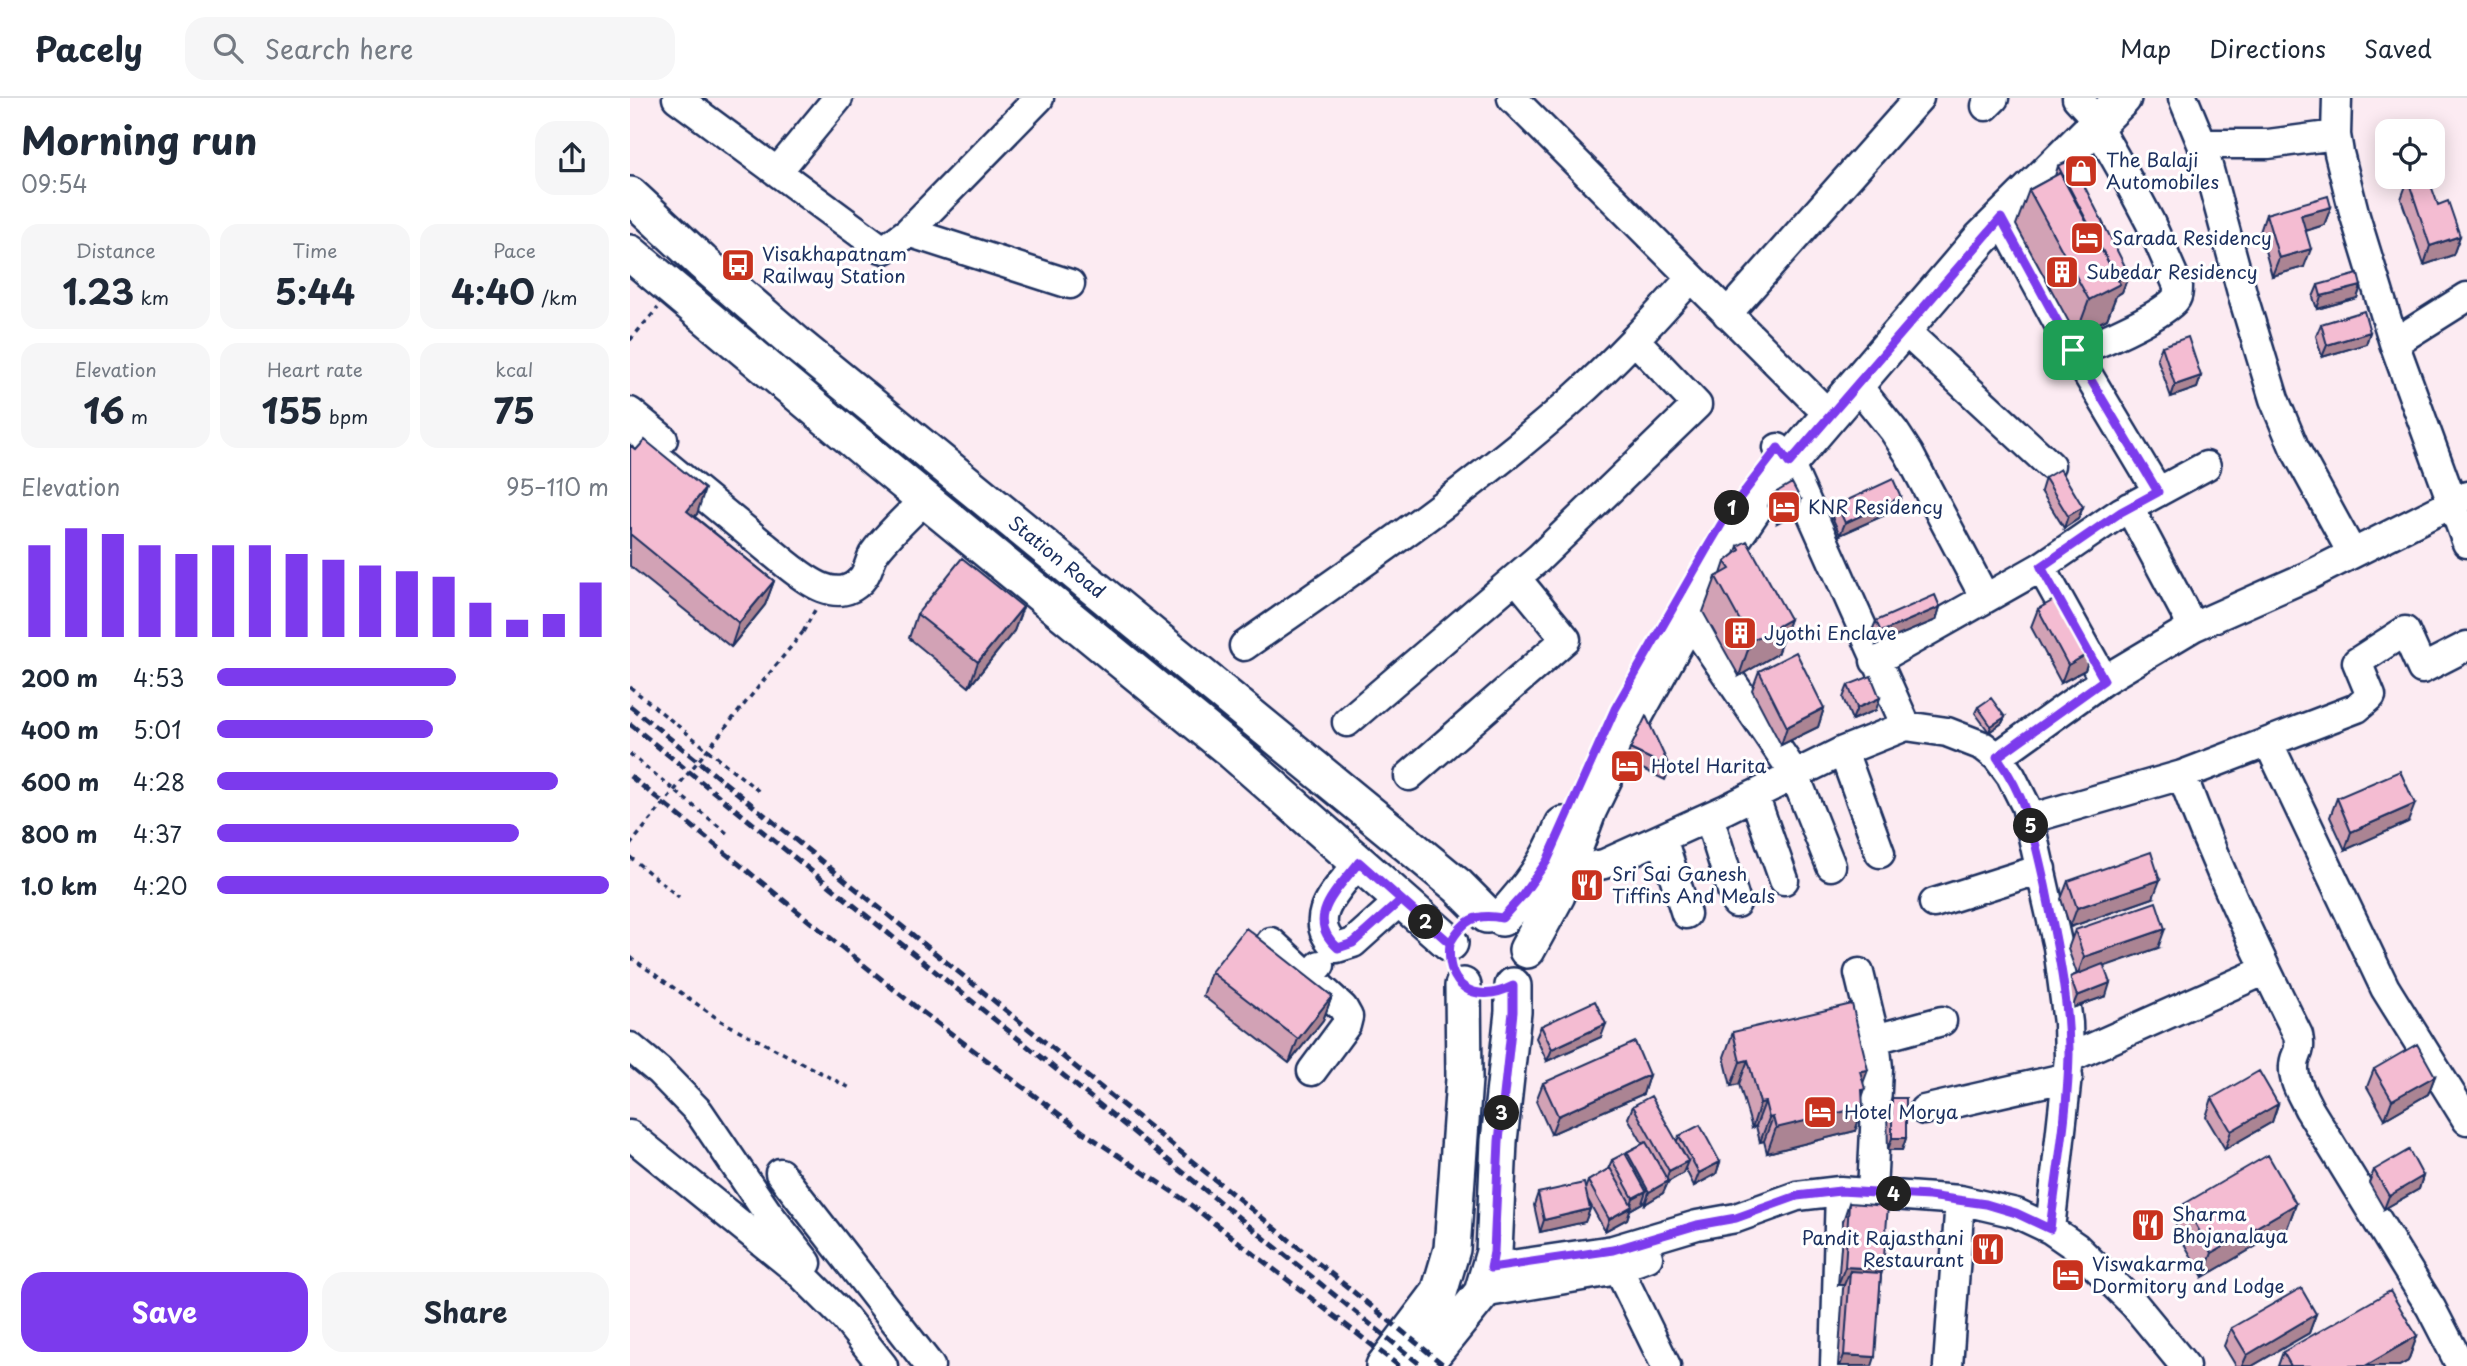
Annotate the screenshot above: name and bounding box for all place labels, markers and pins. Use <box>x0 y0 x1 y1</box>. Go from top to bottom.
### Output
place label: The Balaji Automobiles <box>2106 145 2219 195</box>
shop icon: The Balaji Automobiles <box>2062 152 2100 190</box>
hotel icon: Sarada Residency <box>2068 219 2106 257</box>
place label: Sarada Residency <box>2112 223 2272 251</box>
place label: Visakhapatnam Railway Station <box>762 239 907 289</box>
bus stop icon: Visakhapatnam Railway Station <box>719 246 757 284</box>
building icon: Subedar Residency <box>2043 253 2081 291</box>
place label: Subedar Residency <box>2086 257 2258 285</box>
pin <box>2043 320 2103 380</box>
hotel icon: KNR Residency <box>1765 488 1803 526</box>
pin: 1 <box>1714 490 1750 526</box>
place label: KNR Residency <box>1808 492 1943 520</box>
building icon: Jyothi Enclave <box>1721 614 1759 652</box>
place label: Jyothi Enclave <box>1764 618 1897 646</box>
hotel icon: Hotel Harita <box>1608 747 1646 785</box>
place label: Hotel Harita <box>1651 751 1766 779</box>
pin: 5 <box>2014 808 2048 844</box>
place label: Sri Sai Ganesh Tiffins And Meals <box>1612 859 1775 909</box>
restaurant icon: Sri Sai Ganesh Tiffins And Meals <box>1568 866 1606 904</box>
pin: 2 <box>1408 904 1444 940</box>
hotel icon: Hotel Morya <box>1801 1093 1839 1131</box>
pin: 3 <box>1484 1096 1520 1130</box>
place label: Hotel Morya <box>1844 1097 1958 1125</box>
pin: 4 <box>1876 1176 1912 1212</box>
place label: Sharma Bhojanalaya <box>2172 1199 2288 1249</box>
restaurant icon: Sharma Bhojanalaya <box>2129 1206 2167 1244</box>
place label: Pandit Rajasthani Restaurant <box>1801 1223 1964 1273</box>
restaurant icon: Pandit Rajasthani Restaurant <box>1969 1230 2007 1268</box>
place label: Viswakarma Dormitory and Lodge <box>2092 1249 2285 1299</box>
hotel icon: Viswakarma Dormitory and Lodge <box>2049 1256 2087 1294</box>

